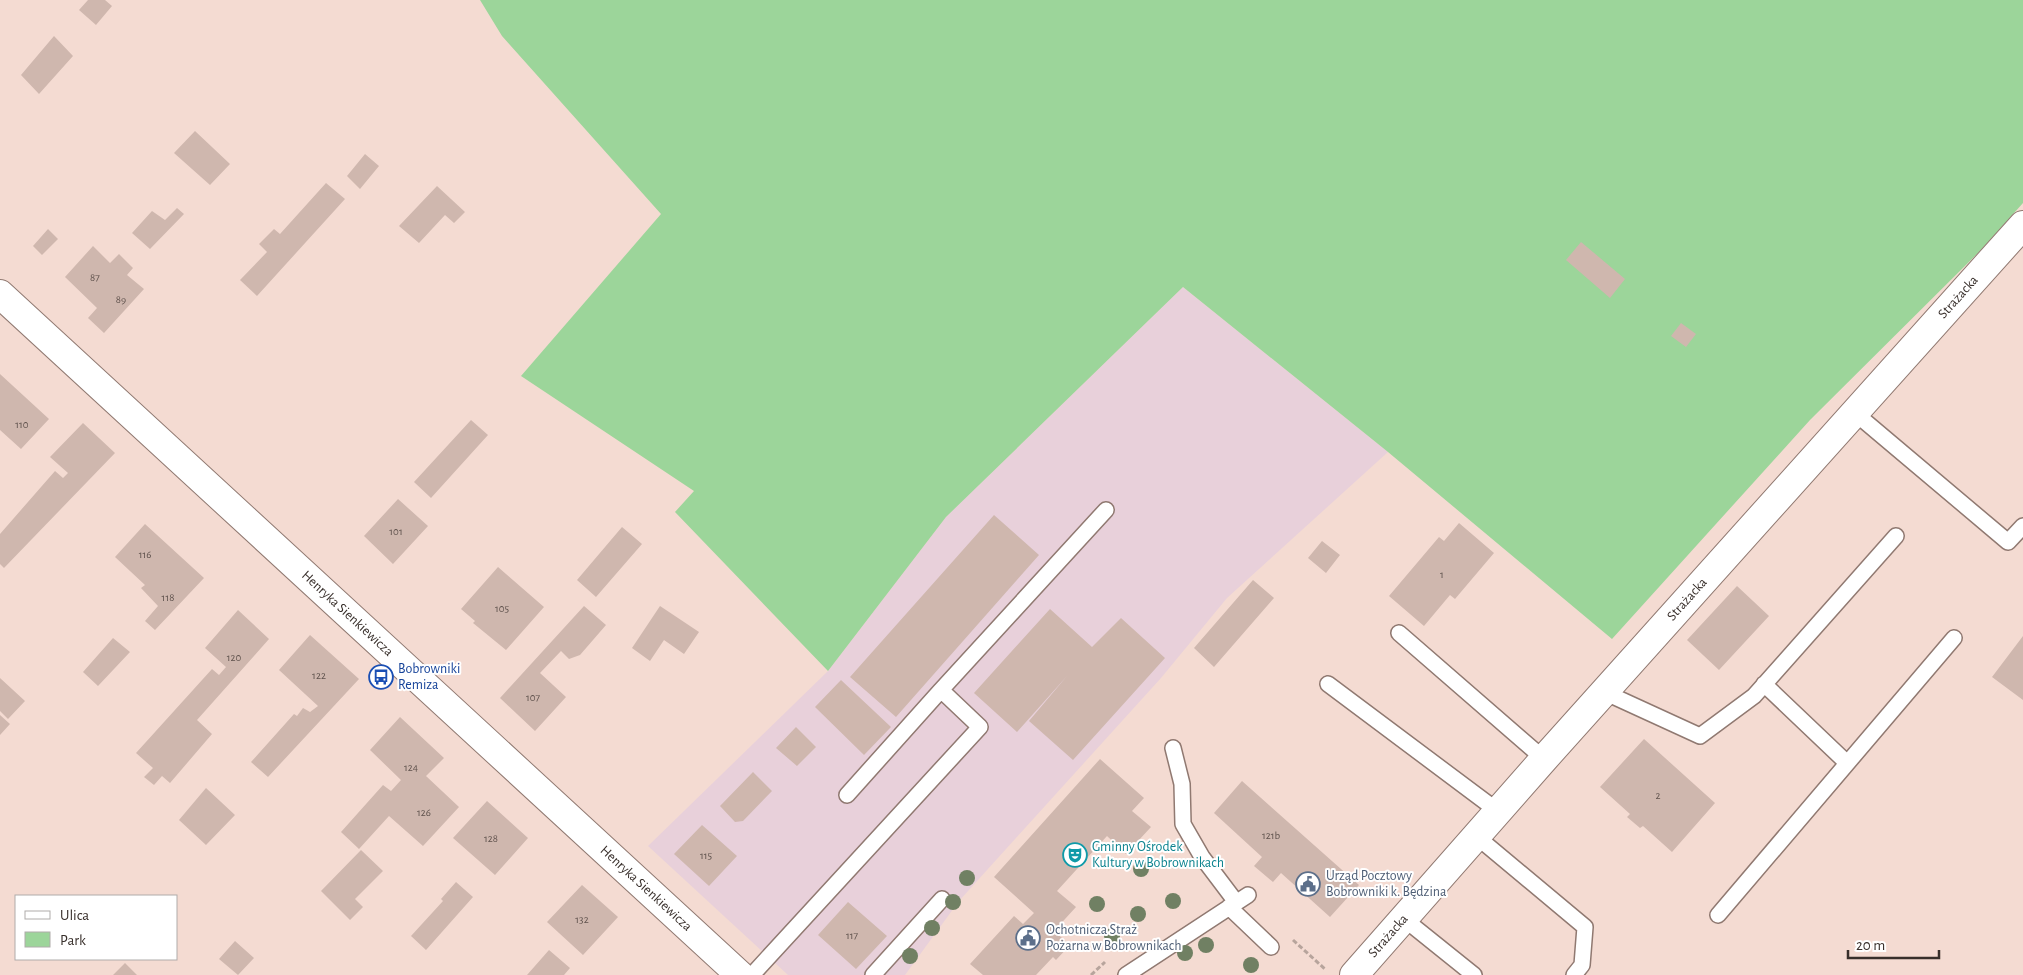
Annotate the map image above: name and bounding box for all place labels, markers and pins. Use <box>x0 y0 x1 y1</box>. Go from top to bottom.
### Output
place label: Bobrowniki Remiza <box>398 662 460 692</box>
bus stop icon: Bobrowniki Remiza <box>368 664 394 690</box>
place label: Gminny Ośrodek Kultury w Bobrownikach <box>1092 840 1224 870</box>
theatre icon: Gminny Ośrodek Kultury w Bobrownikach <box>1062 842 1088 868</box>
place label: Urząd Pocztowy Bobrowniki k. Będzina <box>1326 869 1447 899</box>
public building icon: Urząd Pocztowy Bobrowniki k. Będzina <box>1295 871 1321 897</box>
place label: Ochotnicza Straż Pożarna w Bobrownikach <box>1046 923 1182 953</box>
public building icon: Ochotnicza Straż Pożarna w Bobrownikach <box>1015 925 1041 951</box>

